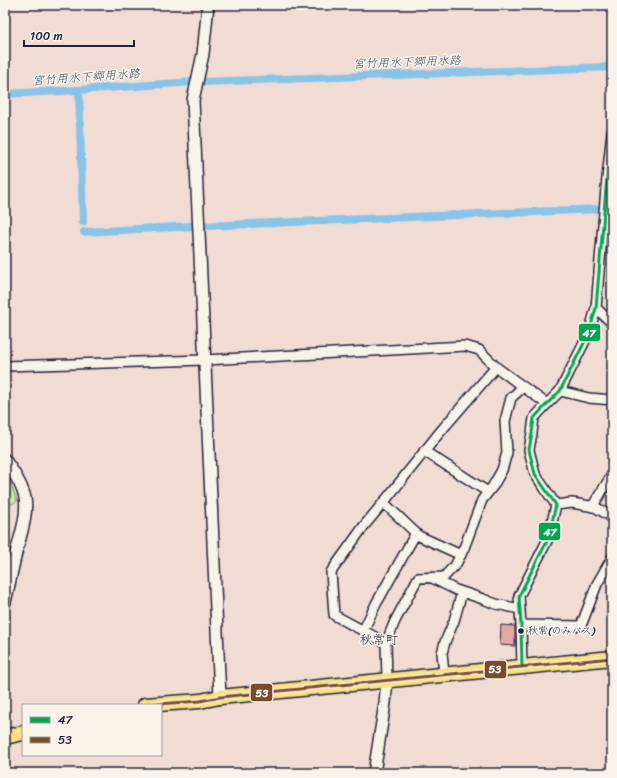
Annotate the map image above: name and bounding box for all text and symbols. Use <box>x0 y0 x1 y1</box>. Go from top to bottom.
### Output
scale bar <box>24 22 134 48</box>
text: 100 m <box>30 25 63 47</box>
water label: 宮竹用水下郷用水路 <box>353 49 462 75</box>
water label: 宮竹用水下郷用水路 <box>31 62 142 92</box>
line badge: 47 <box>578 323 601 342</box>
text: 47 <box>581 324 597 343</box>
line badge: 47 <box>538 522 561 541</box>
text: 47 <box>542 523 558 542</box>
place label: 秋常(のみバス) <box>528 622 596 640</box>
marker: 秋常(のみバス) <box>516 626 526 636</box>
district label: 秋常町 <box>359 628 399 651</box>
line badge: 53 <box>484 660 507 679</box>
text: 53 <box>489 660 502 679</box>
line badge: 53 <box>250 683 273 702</box>
text: 53 <box>256 684 269 703</box>
legend <box>22 704 162 756</box>
text: 47 <box>58 709 74 731</box>
text: 53 <box>58 729 72 751</box>

